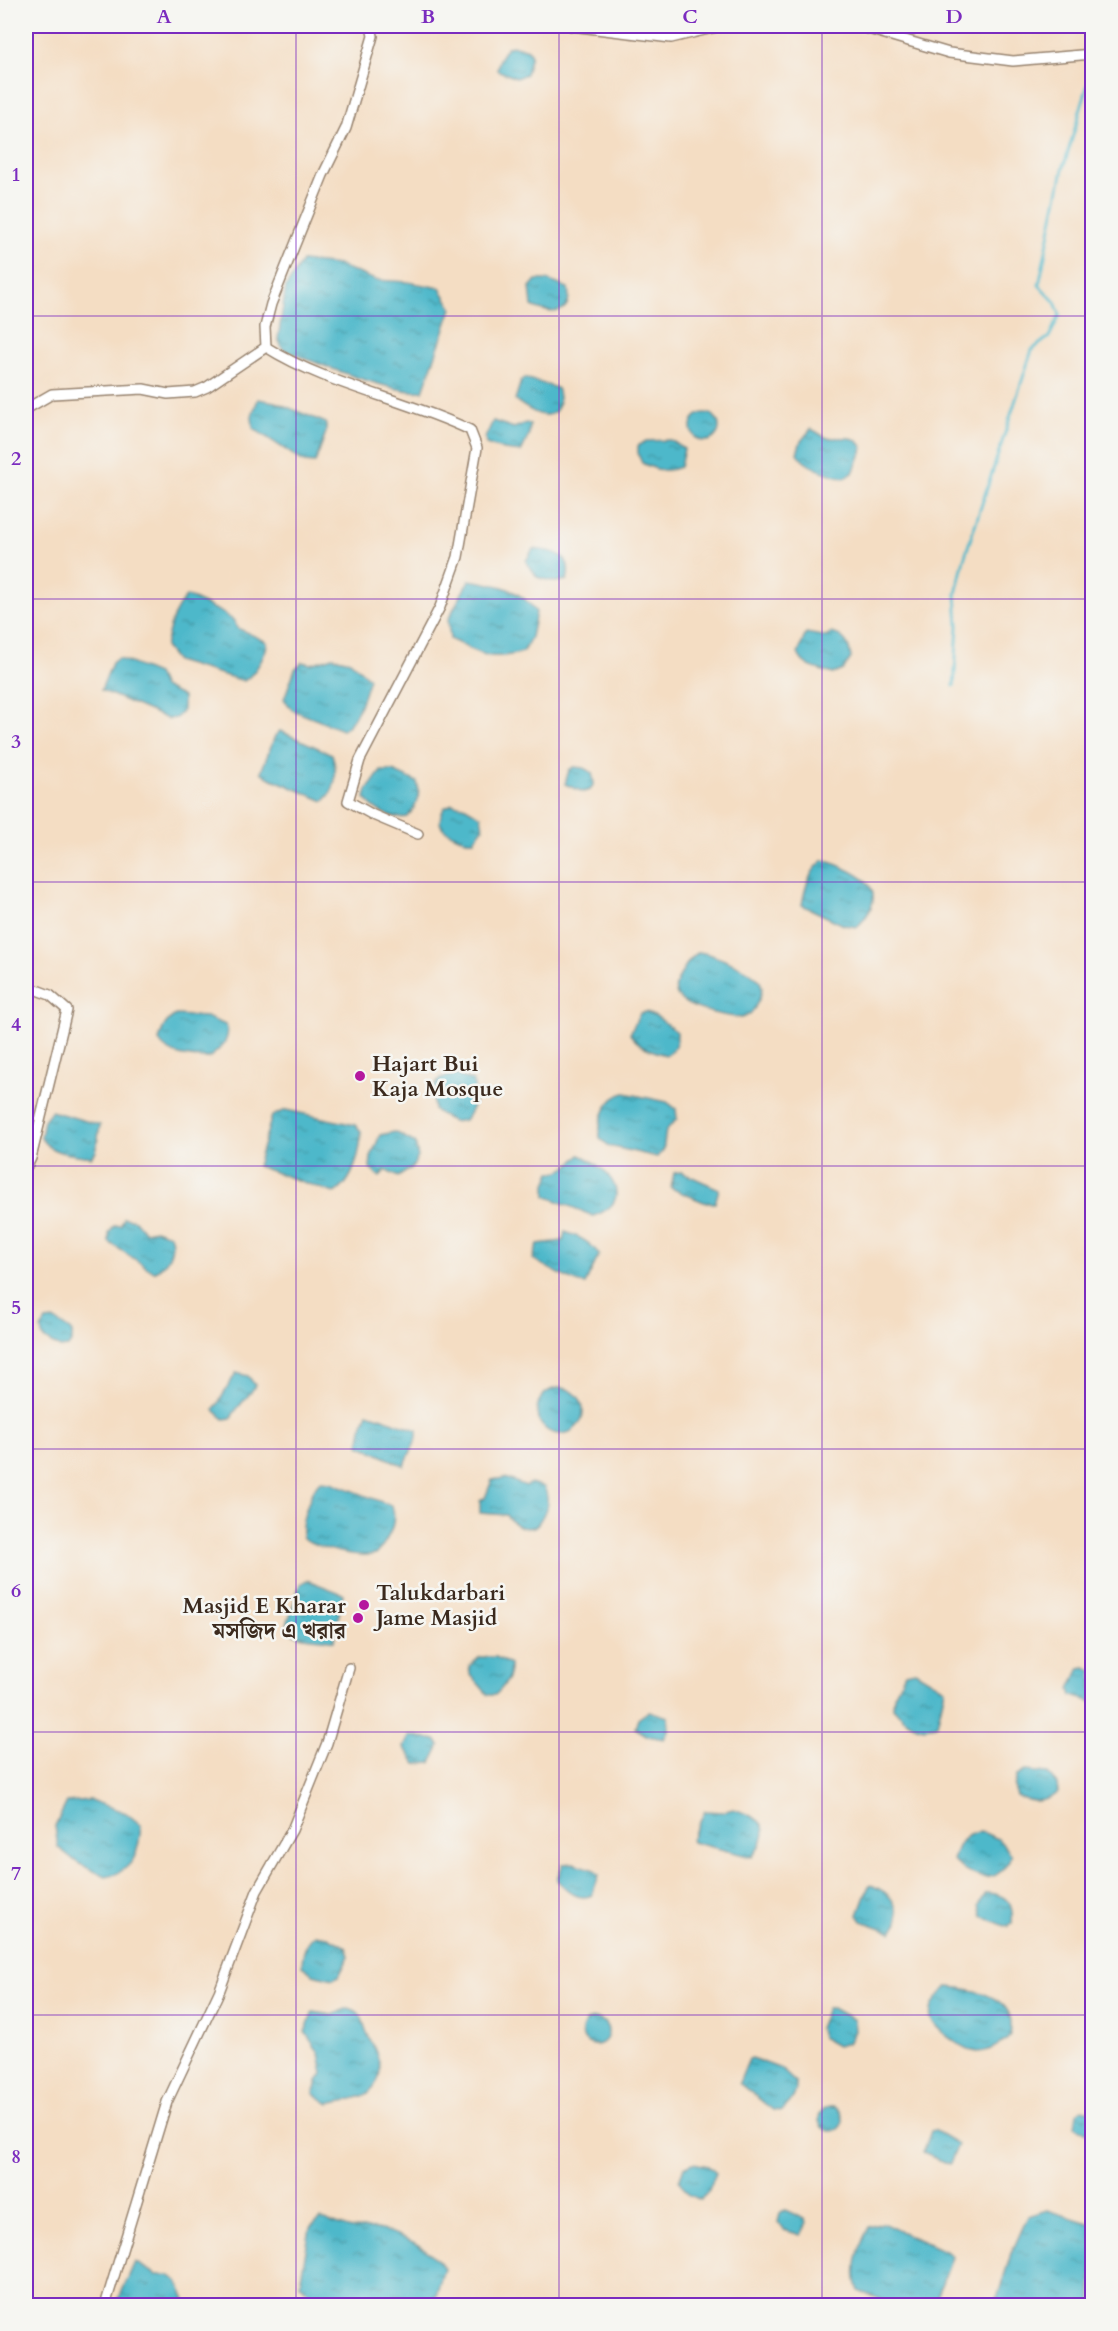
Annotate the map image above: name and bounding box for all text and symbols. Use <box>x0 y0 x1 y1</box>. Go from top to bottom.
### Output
text: A <box>156 3 172 30</box>
text: B <box>421 3 435 30</box>
text: C <box>682 3 698 30</box>
text: D <box>945 3 963 30</box>
text: 1 <box>11 161 21 188</box>
text: 2 <box>11 445 21 472</box>
text: 3 <box>11 728 21 755</box>
text: 4 <box>11 1011 21 1038</box>
place label: Hajart Bui Kaja Mosque <box>372 1049 503 1104</box>
marker: Hajart Bui Kaja Mosque <box>353 1069 367 1083</box>
text: 5 <box>11 1294 21 1321</box>
text: 6 <box>11 1577 21 1604</box>
place label: Talukdarbari Jame Masjid <box>373 1578 505 1633</box>
place label: Masjid E Kharar মসজিদ এ খরার <box>183 1591 347 1646</box>
marker: Talukdarbari Jame Masjid <box>357 1598 371 1612</box>
marker: Masjid E Kharar মসজিদ এ খরার <box>351 1611 365 1625</box>
text: 7 <box>11 1860 21 1887</box>
text: 8 <box>11 2143 21 2170</box>

